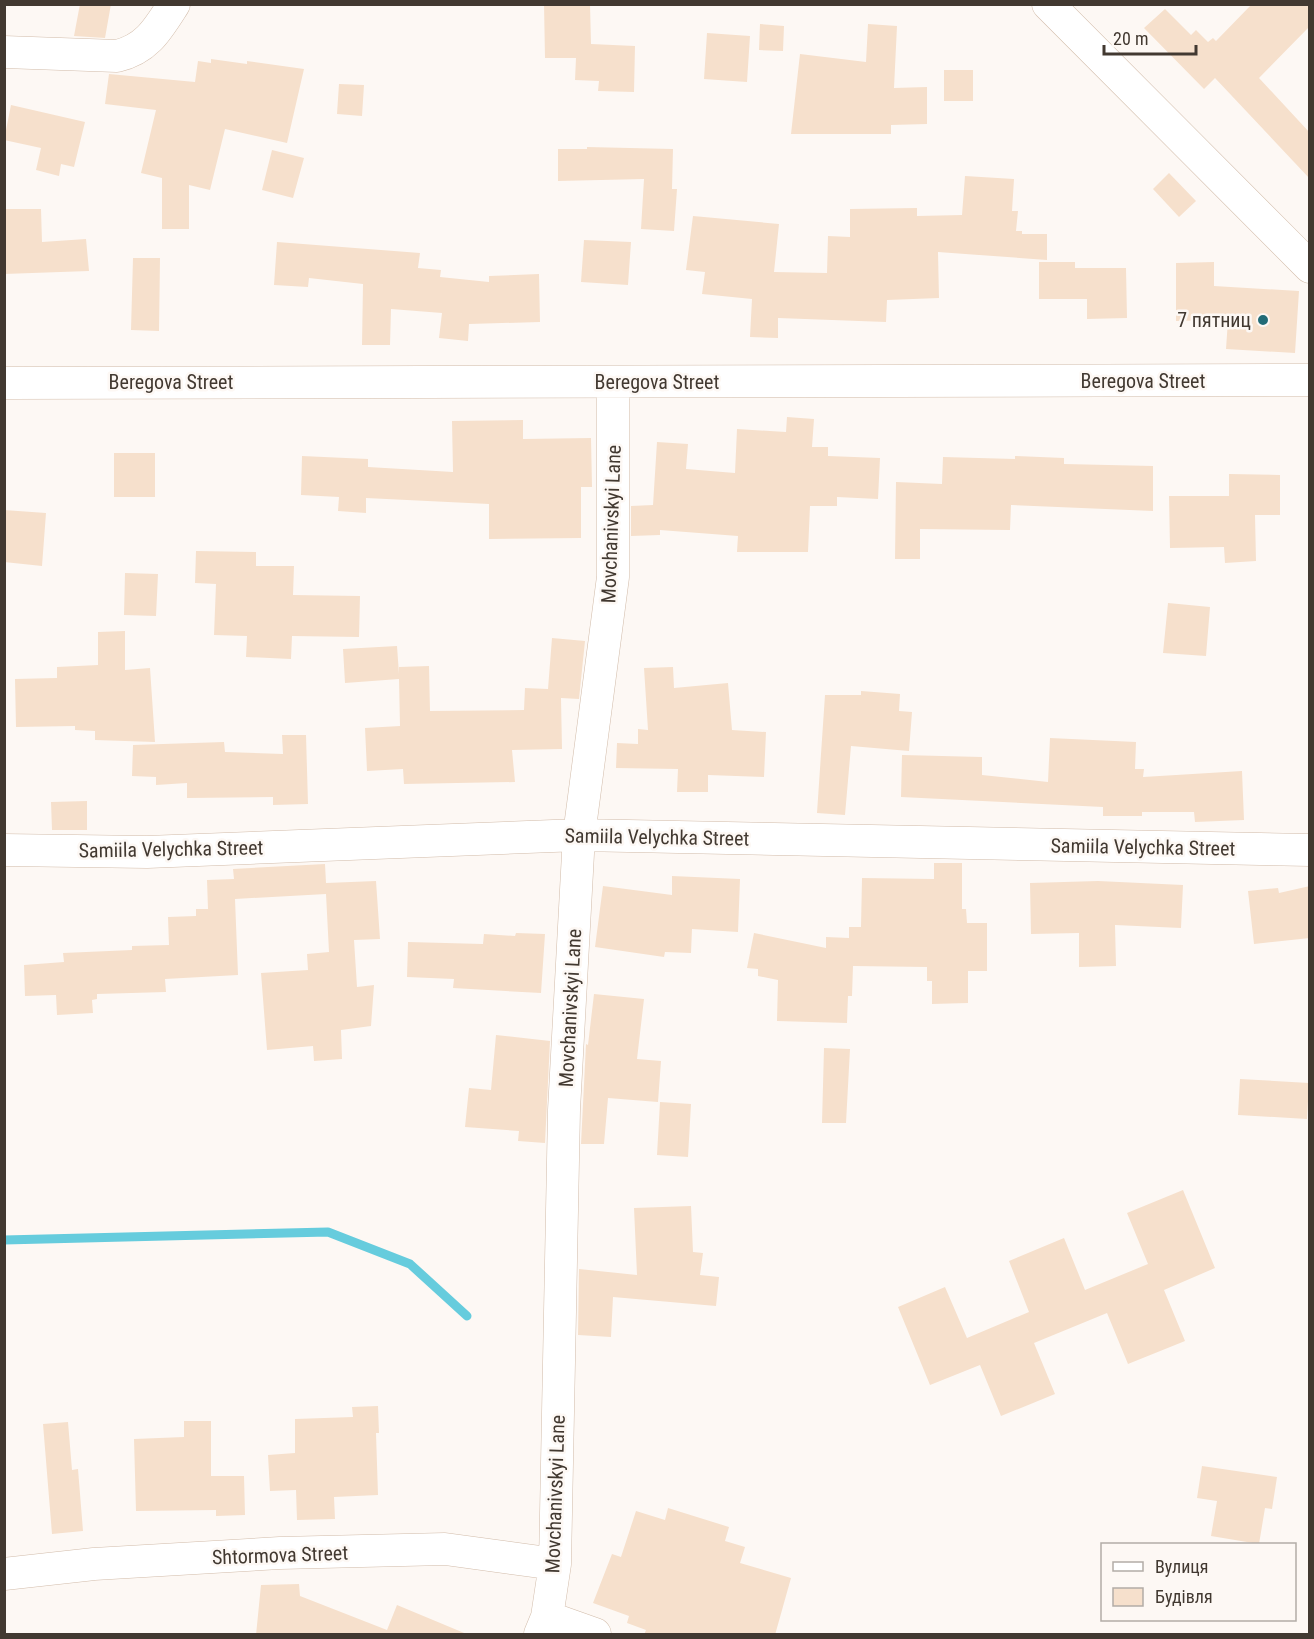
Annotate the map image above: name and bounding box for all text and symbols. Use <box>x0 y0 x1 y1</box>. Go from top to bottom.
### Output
scale bar <box>1104 18 1196 56</box>
text: 20 m <box>1113 28 1148 49</box>
place label: 7 пятниц <box>1177 308 1251 332</box>
marker: 7 пятниц <box>1256 313 1270 327</box>
street label: Beregova Street <box>1081 369 1205 393</box>
street label: Beregova Street <box>109 370 233 394</box>
street label: Beregova Street <box>595 370 719 394</box>
street label: Movchanivskyi Lane <box>596 444 626 604</box>
street label: Samiila Velychka Street <box>564 823 750 851</box>
street label: Samiila Velychka Street <box>1050 833 1236 861</box>
street label: Samiila Velychka Street <box>78 835 264 863</box>
street label: Movchanivskyi Lane <box>554 928 586 1088</box>
street label: Movchanivskyi Lane <box>540 1414 570 1574</box>
street label: Shtormova Street <box>211 1541 349 1569</box>
legend <box>1101 1543 1296 1621</box>
text: Вулиця <box>1155 1556 1209 1577</box>
text: Будівля <box>1155 1586 1213 1607</box>

